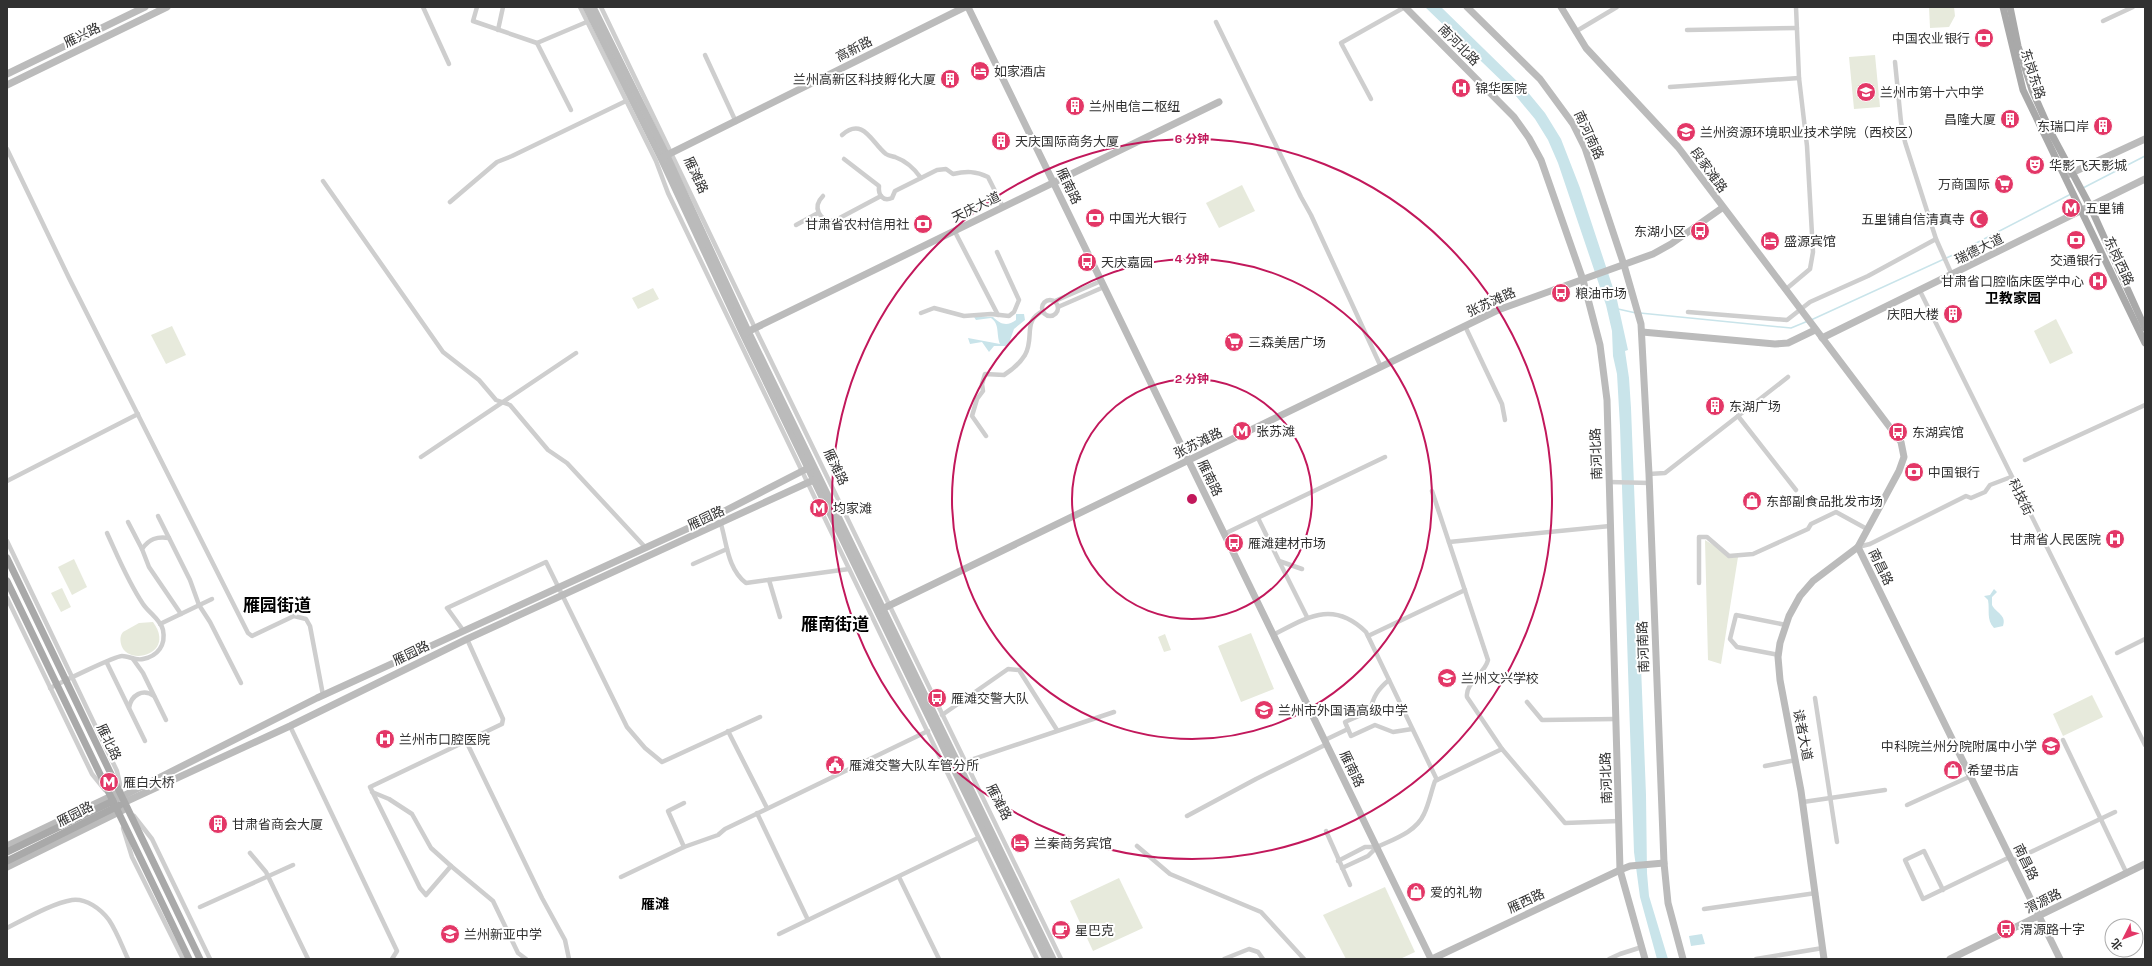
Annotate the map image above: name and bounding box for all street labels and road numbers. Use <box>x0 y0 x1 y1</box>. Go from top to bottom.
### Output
street label: 雁兴路 <box>61 19 103 51</box>
street label: 南河北路 <box>1435 21 1483 69</box>
street label: 高新路 <box>833 33 875 65</box>
street label: 东岗东路 <box>2017 47 2049 101</box>
street label: 南河南路 <box>1570 108 1608 162</box>
street label: 段家滩路 <box>1687 144 1731 196</box>
street label: 雁滩路 <box>680 154 712 196</box>
street label: 雁南路 <box>1053 165 1085 207</box>
street label: 天庆大道 <box>949 188 1003 226</box>
street label: 瑞德大道 <box>1952 230 2006 268</box>
street label: 东岗西路 <box>2100 234 2138 288</box>
street label: 张苏滩路 <box>1464 284 1518 320</box>
street label: 张苏滩路 <box>1171 424 1225 462</box>
street label: 南河北路 <box>1587 428 1605 480</box>
street label: 雁滩路 <box>820 446 852 488</box>
street label: 雁南路 <box>1194 457 1226 499</box>
street label: 科技街 <box>2005 476 2037 518</box>
street label: 雁园路 <box>685 502 727 534</box>
street label: 南昌路 <box>1865 546 1897 588</box>
street label: 南河南路 <box>1634 621 1652 673</box>
street label: 雁园路 <box>390 637 432 669</box>
street label: 读者大道 <box>1790 708 1816 762</box>
street label: 雁北路 <box>93 721 125 763</box>
street label: 雁南路 <box>1336 748 1368 790</box>
street label: 南河北路 <box>1597 752 1615 804</box>
street label: 雁滩路 <box>983 781 1015 823</box>
street label: 雁园路 <box>54 798 96 830</box>
street label: 南昌路 <box>2010 841 2042 883</box>
street label: 雁西路 <box>1505 885 1547 917</box>
street label: 渭源路 <box>2022 885 2064 917</box>

